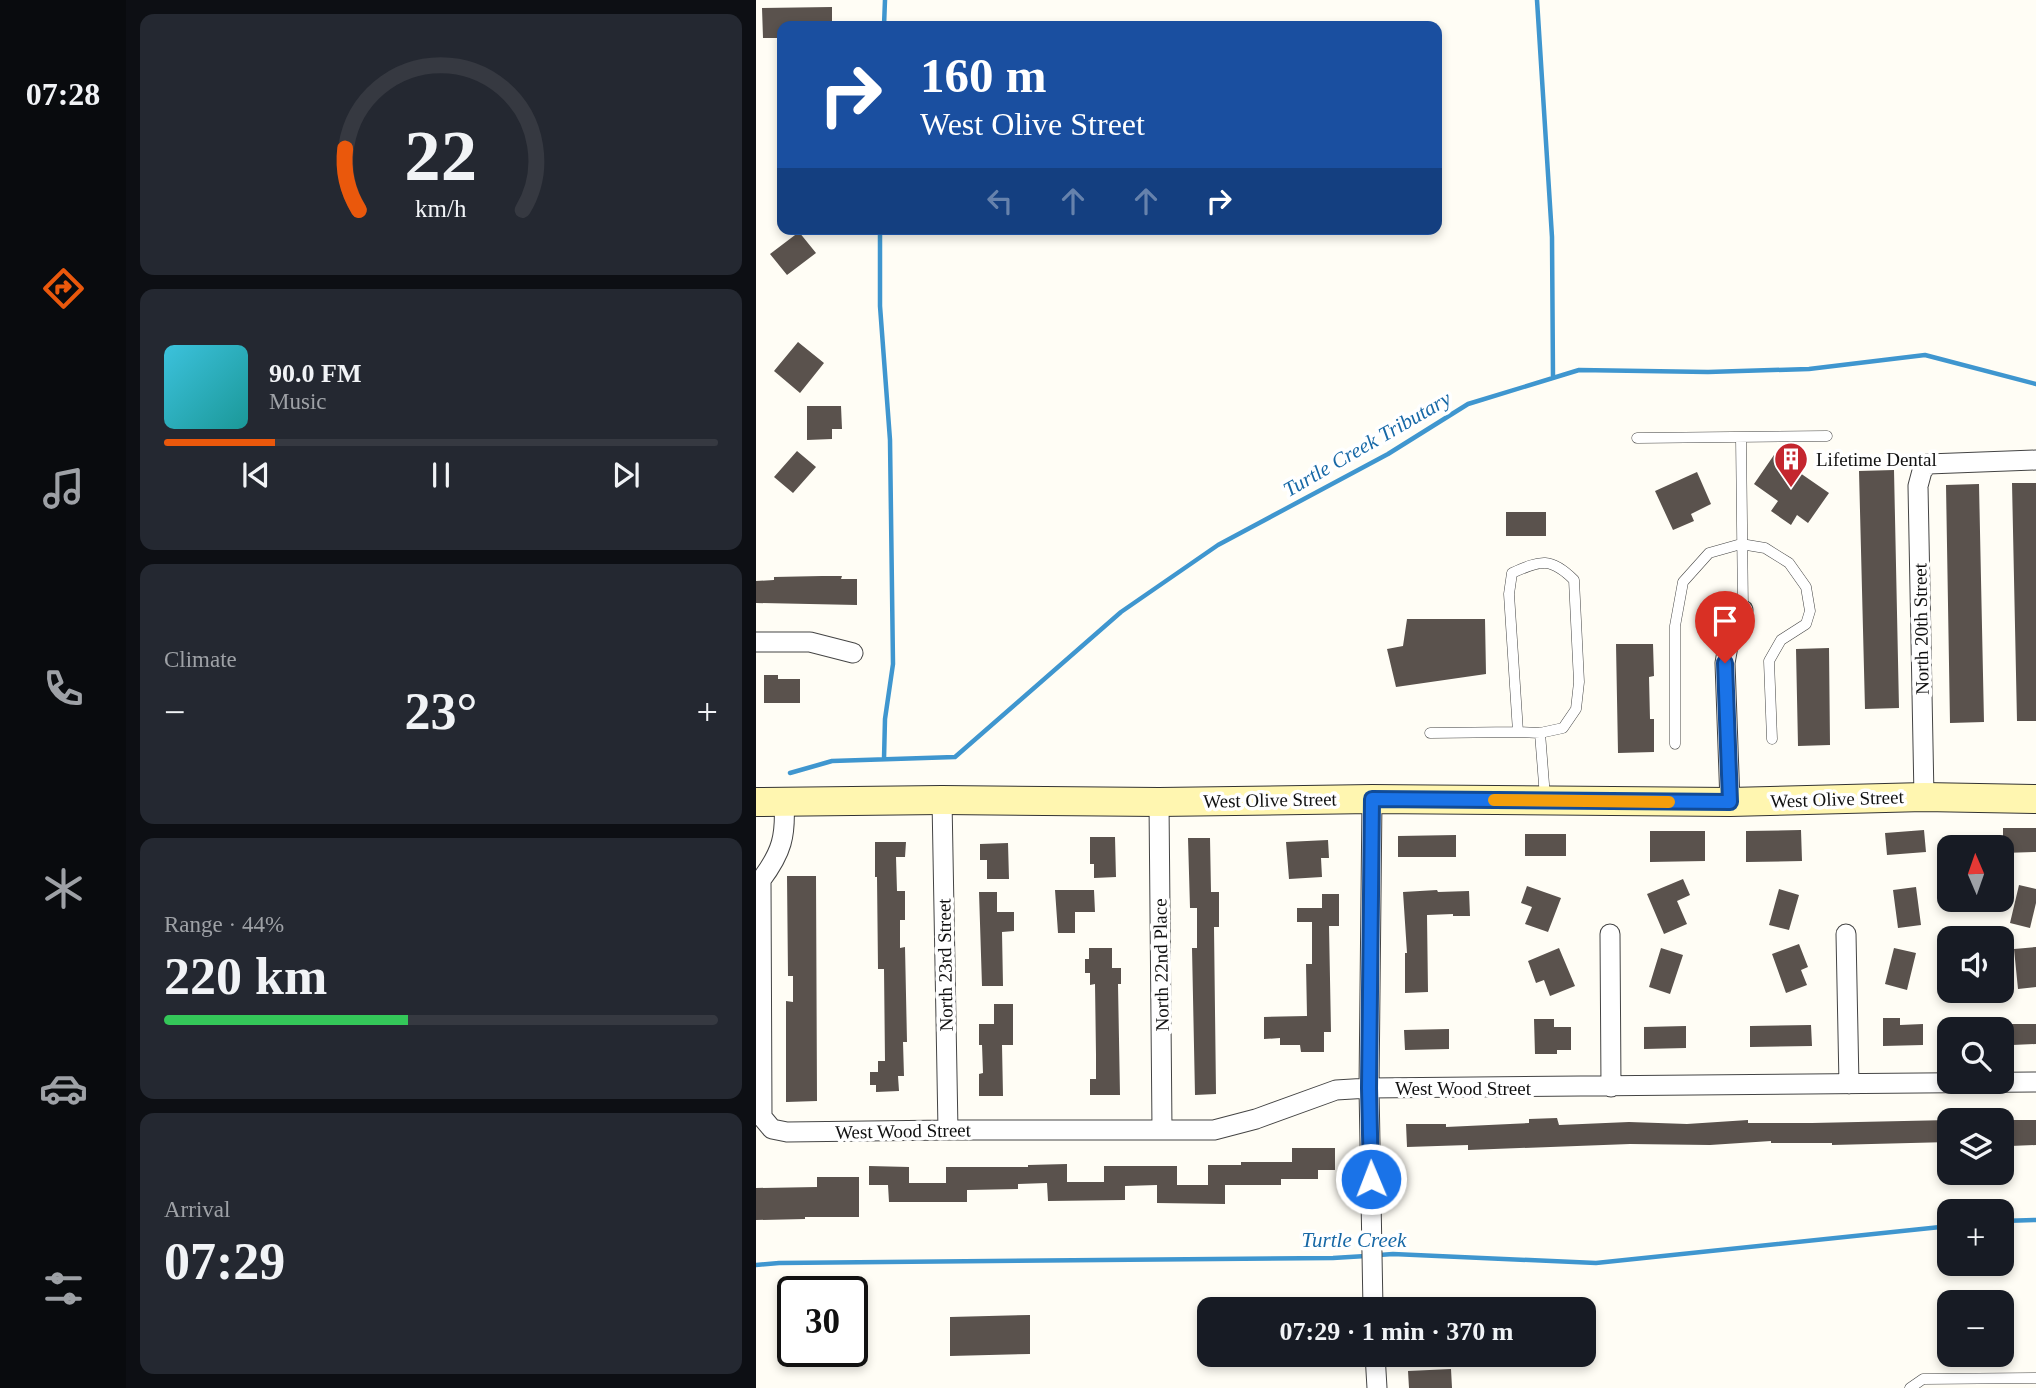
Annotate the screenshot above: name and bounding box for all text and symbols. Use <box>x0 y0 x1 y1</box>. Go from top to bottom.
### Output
text: 160 m <box>920 48 1047 103</box>
icon: right <box>805 49 896 140</box>
text: 07:28 <box>26 76 100 112</box>
text: West Olive Street <box>920 106 1145 142</box>
text: 22 <box>405 116 477 197</box>
icon: left <box>981 182 1019 220</box>
icon: ahead <box>1054 182 1092 220</box>
icon: ahead <box>1127 182 1165 220</box>
icon: right <box>1200 182 1238 220</box>
text: km/h <box>415 195 467 222</box>
icon: directions <box>39 264 88 313</box>
text: 90.0 FM <box>269 359 361 388</box>
water label: Turtle Creek Tributary <box>1279 386 1456 502</box>
text: Music <box>269 389 327 414</box>
building icon: Lifetime Dental <box>1772 440 1810 489</box>
place label: Lifetime Dental <box>1816 449 1937 470</box>
icon: previous <box>237 456 275 494</box>
icon: pause <box>422 456 460 494</box>
icon: next <box>607 456 645 494</box>
icon: music <box>39 464 88 513</box>
street label: North 20th Street <box>1909 562 1933 695</box>
pin <box>1695 591 1755 663</box>
icon: arrive <box>1706 602 1744 640</box>
text: Climate <box>164 647 237 672</box>
icon: phone <box>39 664 88 713</box>
text: 23° <box>405 683 477 740</box>
text: − <box>164 691 185 733</box>
text: + <box>697 691 718 733</box>
street label: West Olive Street <box>1770 786 1905 812</box>
street label: West Olive Street <box>1203 788 1338 812</box>
north arrow <box>1937 835 2014 912</box>
map controls <box>1937 835 2014 1367</box>
icon: climate <box>39 864 88 913</box>
street label: North 23rd Street <box>933 898 957 1032</box>
street label: North 22nd Place <box>1149 898 1173 1032</box>
text: Range · 44% <box>164 912 284 937</box>
button: sound <box>1937 926 2014 1003</box>
text: 220 km <box>164 948 327 1005</box>
button: search <box>1937 1017 2014 1094</box>
icon: car <box>39 1064 88 1113</box>
street label: West Wood Street <box>1395 1078 1532 1099</box>
button: layers <box>1937 1108 2014 1185</box>
street label: West Wood Street <box>835 1119 972 1143</box>
position arrow <box>1334 1142 1408 1216</box>
text: Arrival <box>164 1197 230 1222</box>
button: + <box>1937 1199 2014 1276</box>
water label: Turtle Creek <box>1302 1228 1407 1252</box>
text: 07:29 <box>164 1233 285 1290</box>
icon: filters <box>39 1264 88 1313</box>
speed limit sign: 30 <box>777 1276 868 1367</box>
button: − <box>1937 1290 2014 1367</box>
text: 07:29 · 1 min · 370 m <box>1280 1317 1514 1346</box>

